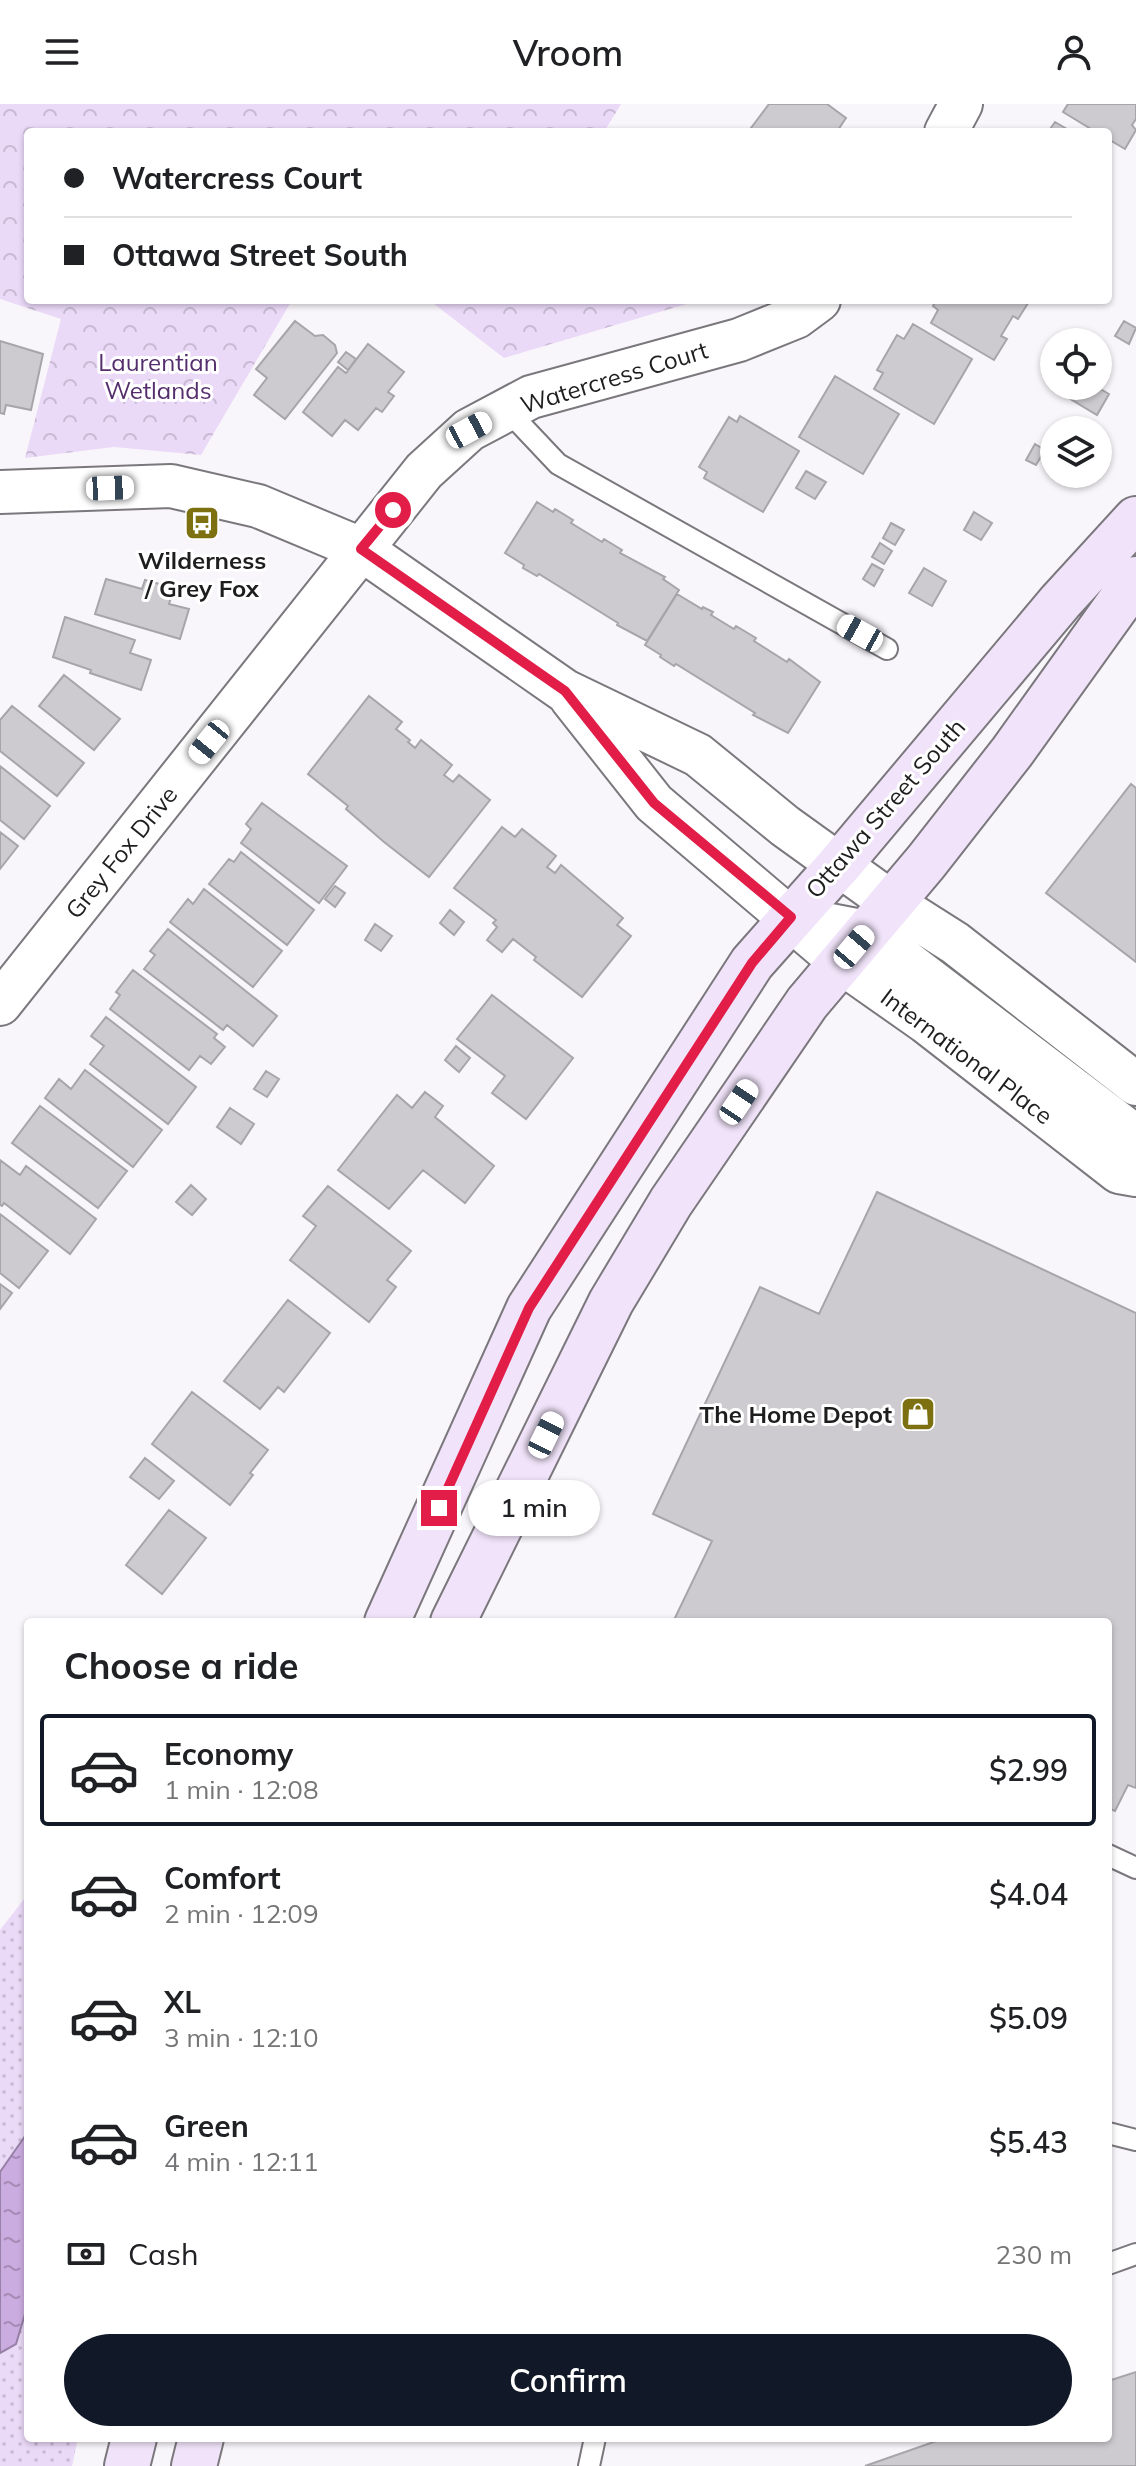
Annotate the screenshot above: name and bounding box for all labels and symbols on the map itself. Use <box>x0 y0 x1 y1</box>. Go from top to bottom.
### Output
street label: Watercress Court <box>517 334 711 420</box>
park label: Laurentian Wetlands <box>98 347 218 405</box>
car <box>442 408 496 452</box>
car <box>86 475 134 501</box>
route start <box>375 492 411 528</box>
bus stop icon: Wilderness / Grey Fox <box>183 504 221 542</box>
place label: Wilderness / Grey Fox <box>138 545 266 603</box>
car <box>833 611 887 655</box>
street label: Ottawa Street South <box>799 712 971 904</box>
car <box>185 716 233 768</box>
street label: Grey Fox Drive <box>59 780 183 924</box>
car <box>829 921 879 973</box>
street label: International Place <box>875 982 1059 1130</box>
car <box>716 1075 762 1129</box>
shop icon: The Home Depot <box>899 1395 937 1433</box>
place label: The Home Depot <box>699 1399 892 1429</box>
car <box>525 1408 567 1462</box>
callout: 1 min <box>467 1480 599 1536</box>
route end <box>421 1490 457 1526</box>

